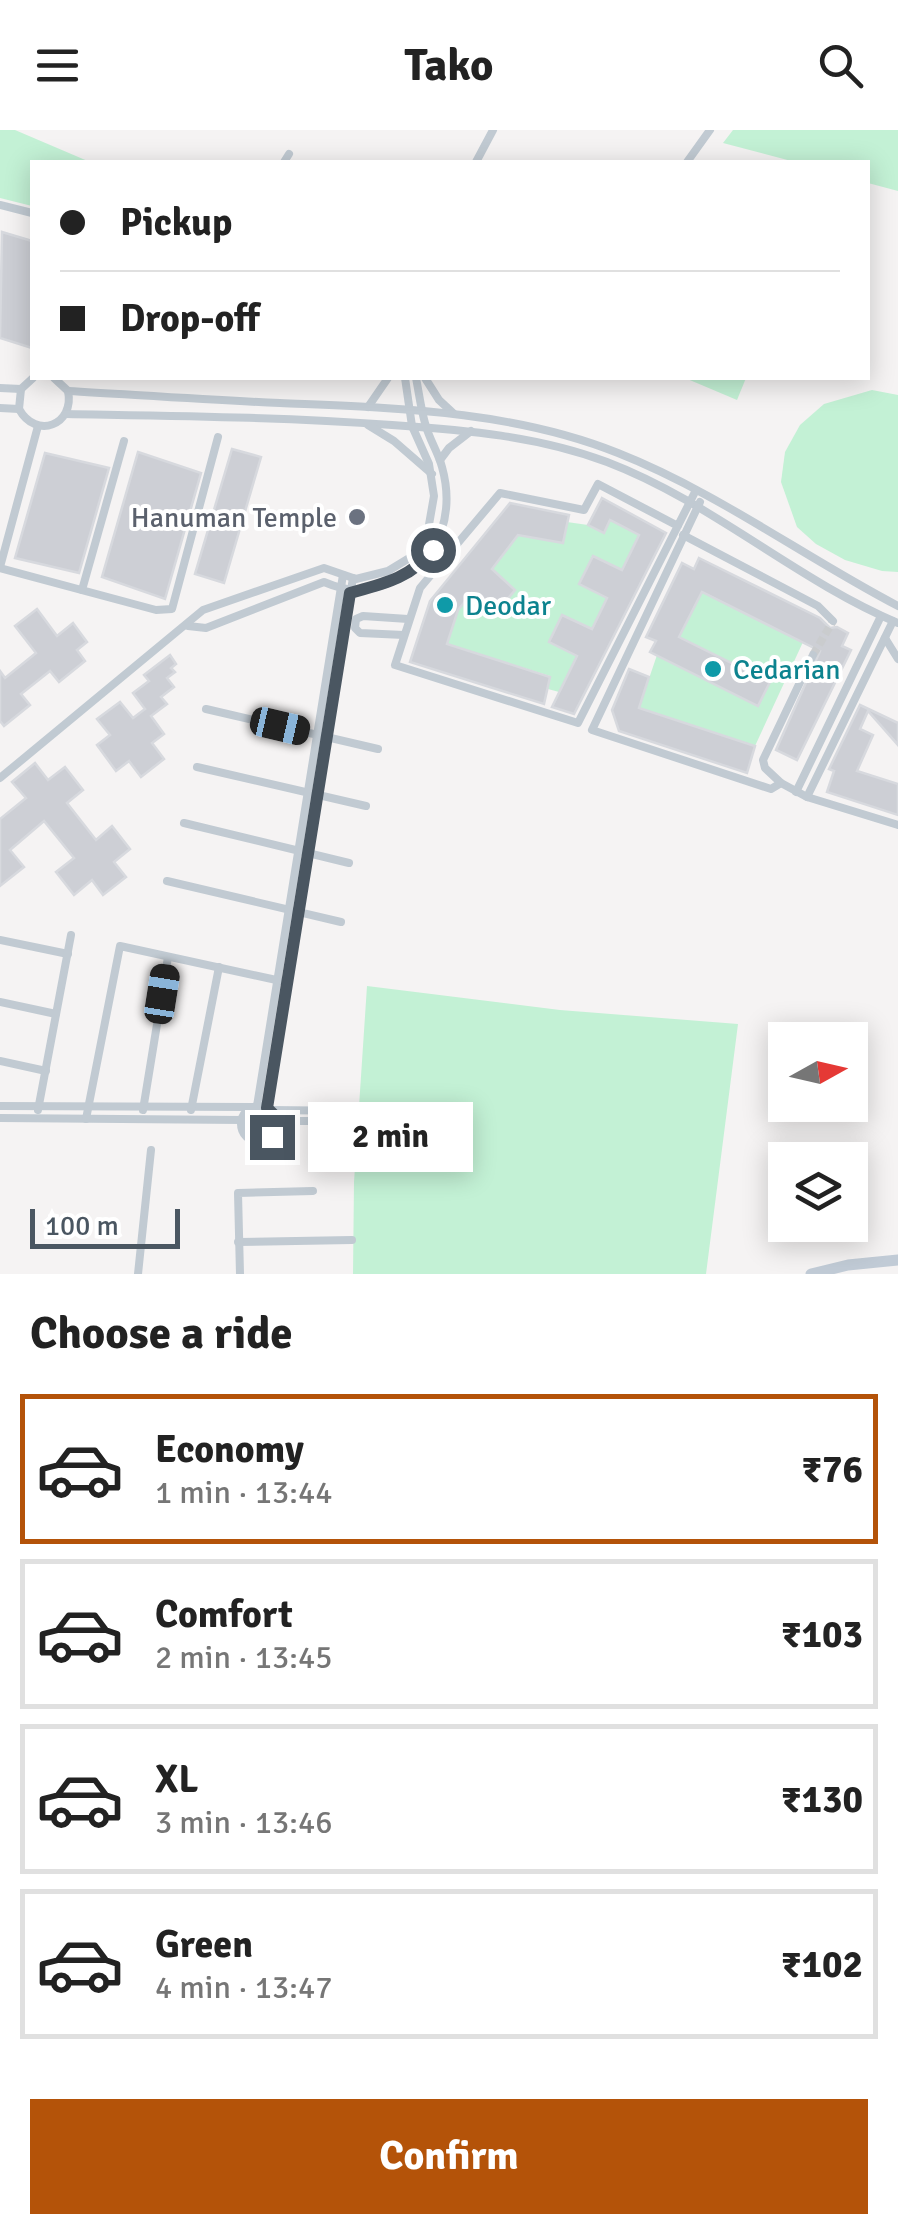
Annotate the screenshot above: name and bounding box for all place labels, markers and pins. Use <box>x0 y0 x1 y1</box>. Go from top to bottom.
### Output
place label: Hanuman Temple <box>131 501 337 535</box>
marker: Hanuman Temple <box>346 506 368 528</box>
place label: Deodar <box>465 589 552 623</box>
marker: Deodar <box>434 594 456 616</box>
place label: Cedarian <box>733 653 841 687</box>
marker: Cedarian <box>702 658 724 680</box>

